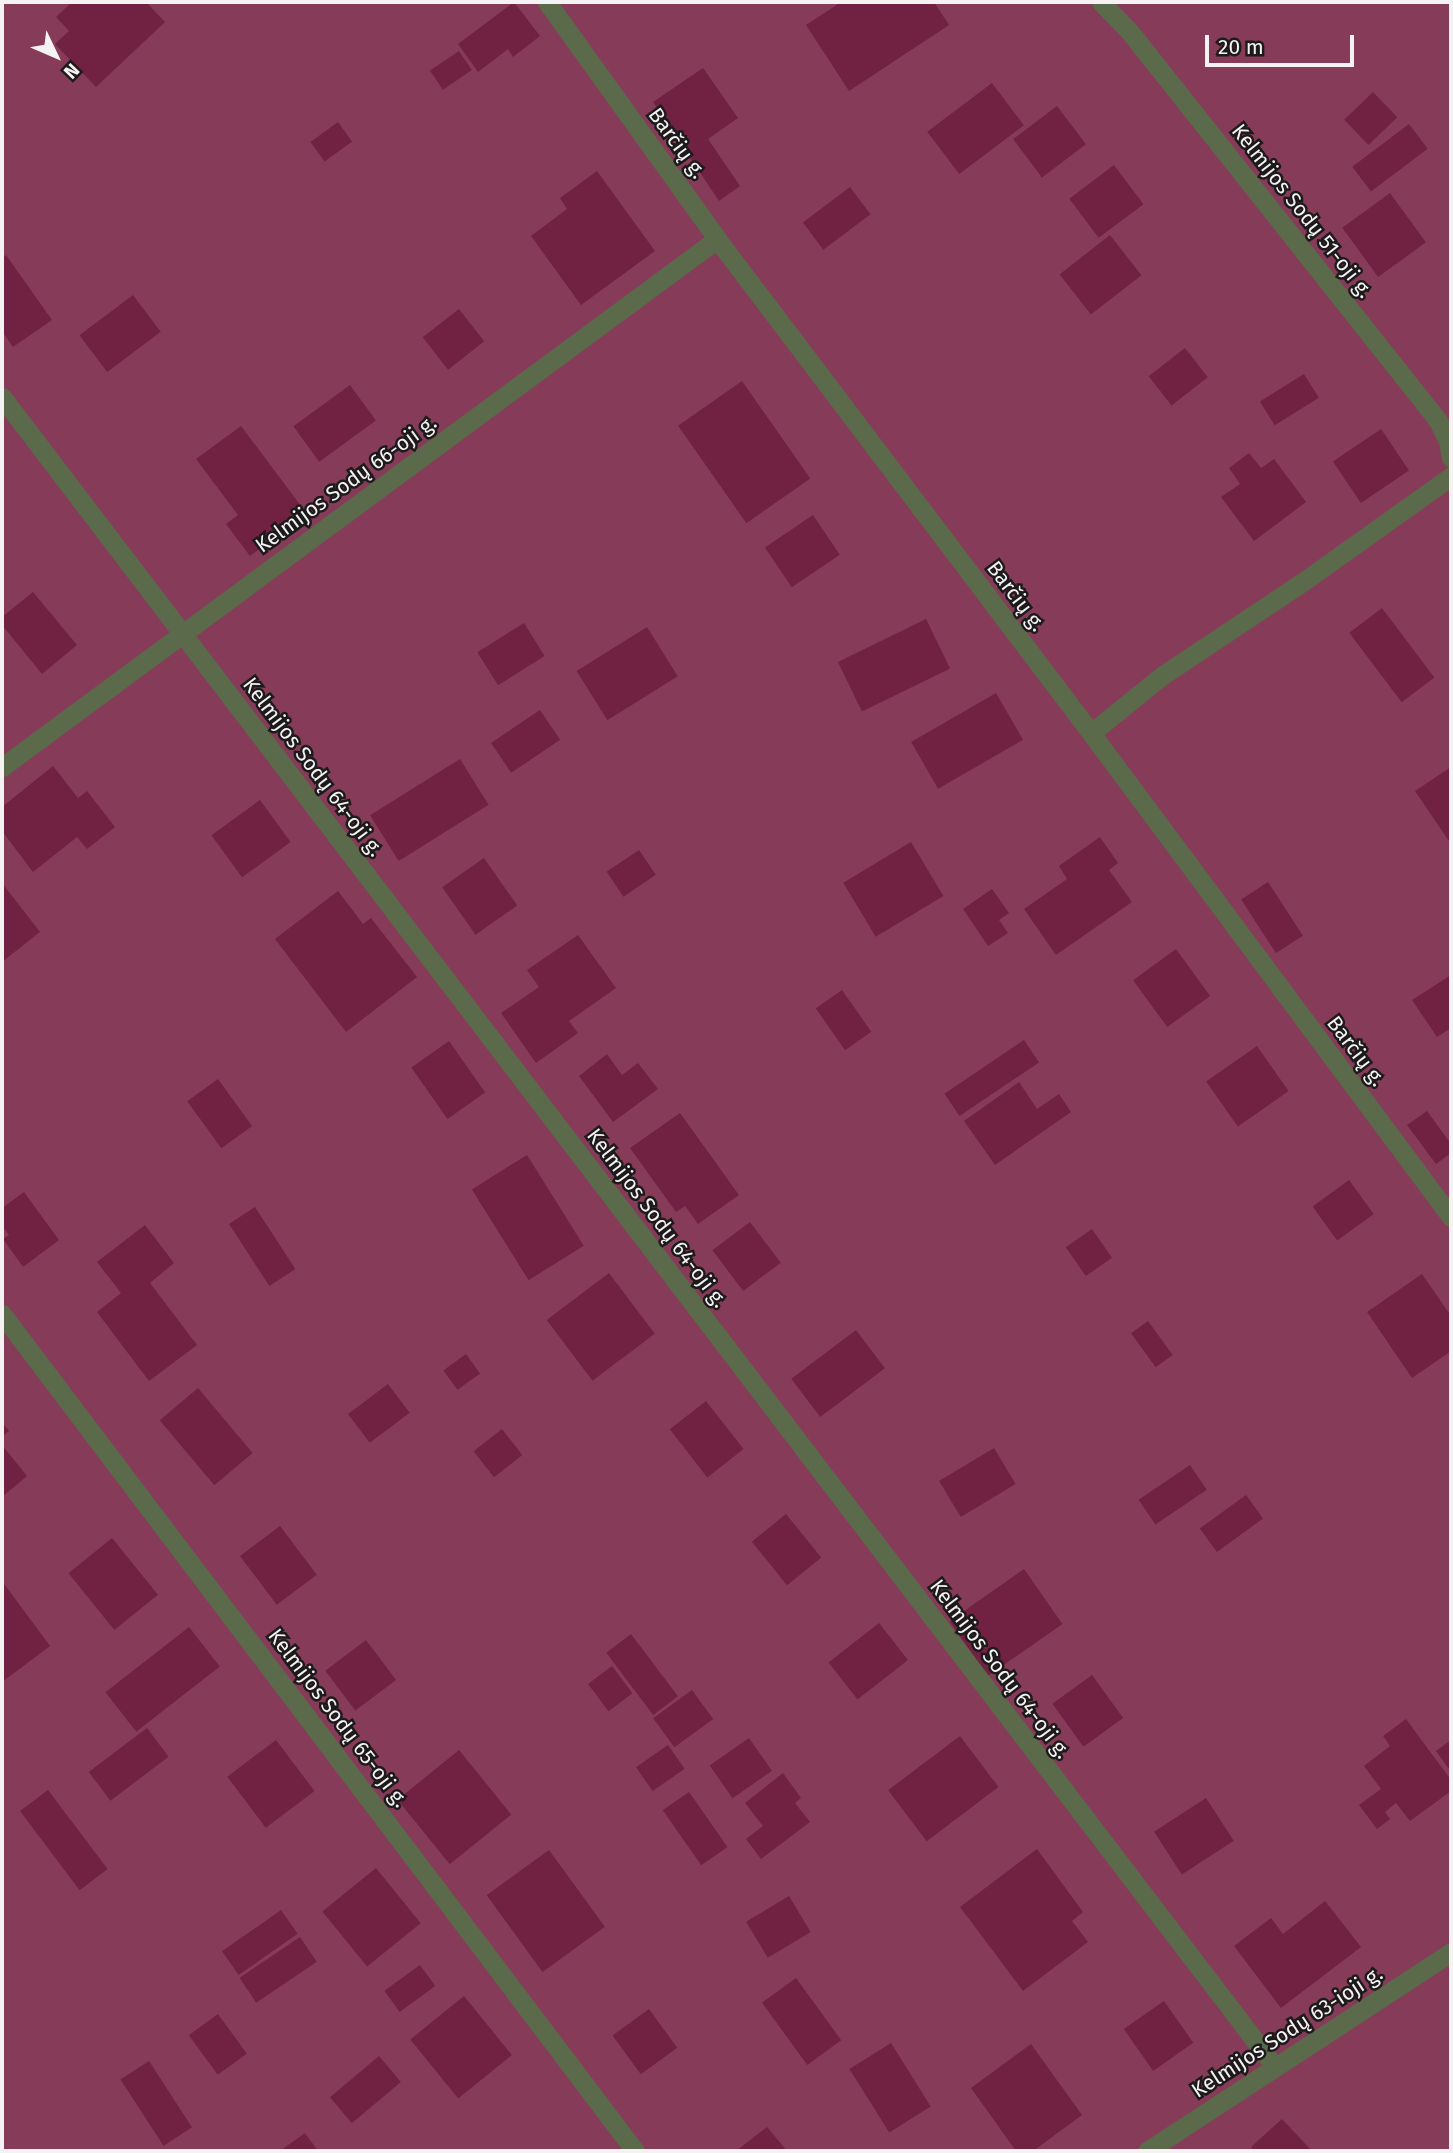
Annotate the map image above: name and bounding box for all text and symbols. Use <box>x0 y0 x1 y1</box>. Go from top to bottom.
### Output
north arrow <box>21 21 91 91</box>
scale bar <box>1208 21 1357 65</box>
text: 20 m <box>1218 34 1264 60</box>
text: N <box>59 58 84 83</box>
street label: Barčių g. <box>643 103 711 183</box>
street label: Kelmijos Sodų 51-oji g. <box>1226 119 1378 303</box>
street label: Kelmijos Sodų 66-oji g. <box>251 410 441 558</box>
street label: Barčių g. <box>981 556 1051 636</box>
street label: Kelmijos Sodų 64-oji g. <box>237 673 389 861</box>
street label: Barčių g. <box>1321 1011 1391 1091</box>
street label: Kelmijos Sodų 64-oji g. <box>581 1124 733 1312</box>
street label: Kelmijos Sodų 64-oji g. <box>924 1575 1076 1763</box>
street label: Kelmijos Sodų 65-oji g. <box>263 1624 413 1812</box>
street label: Kelmijos Sodų 63-ioji g. <box>1187 1961 1387 2103</box>

